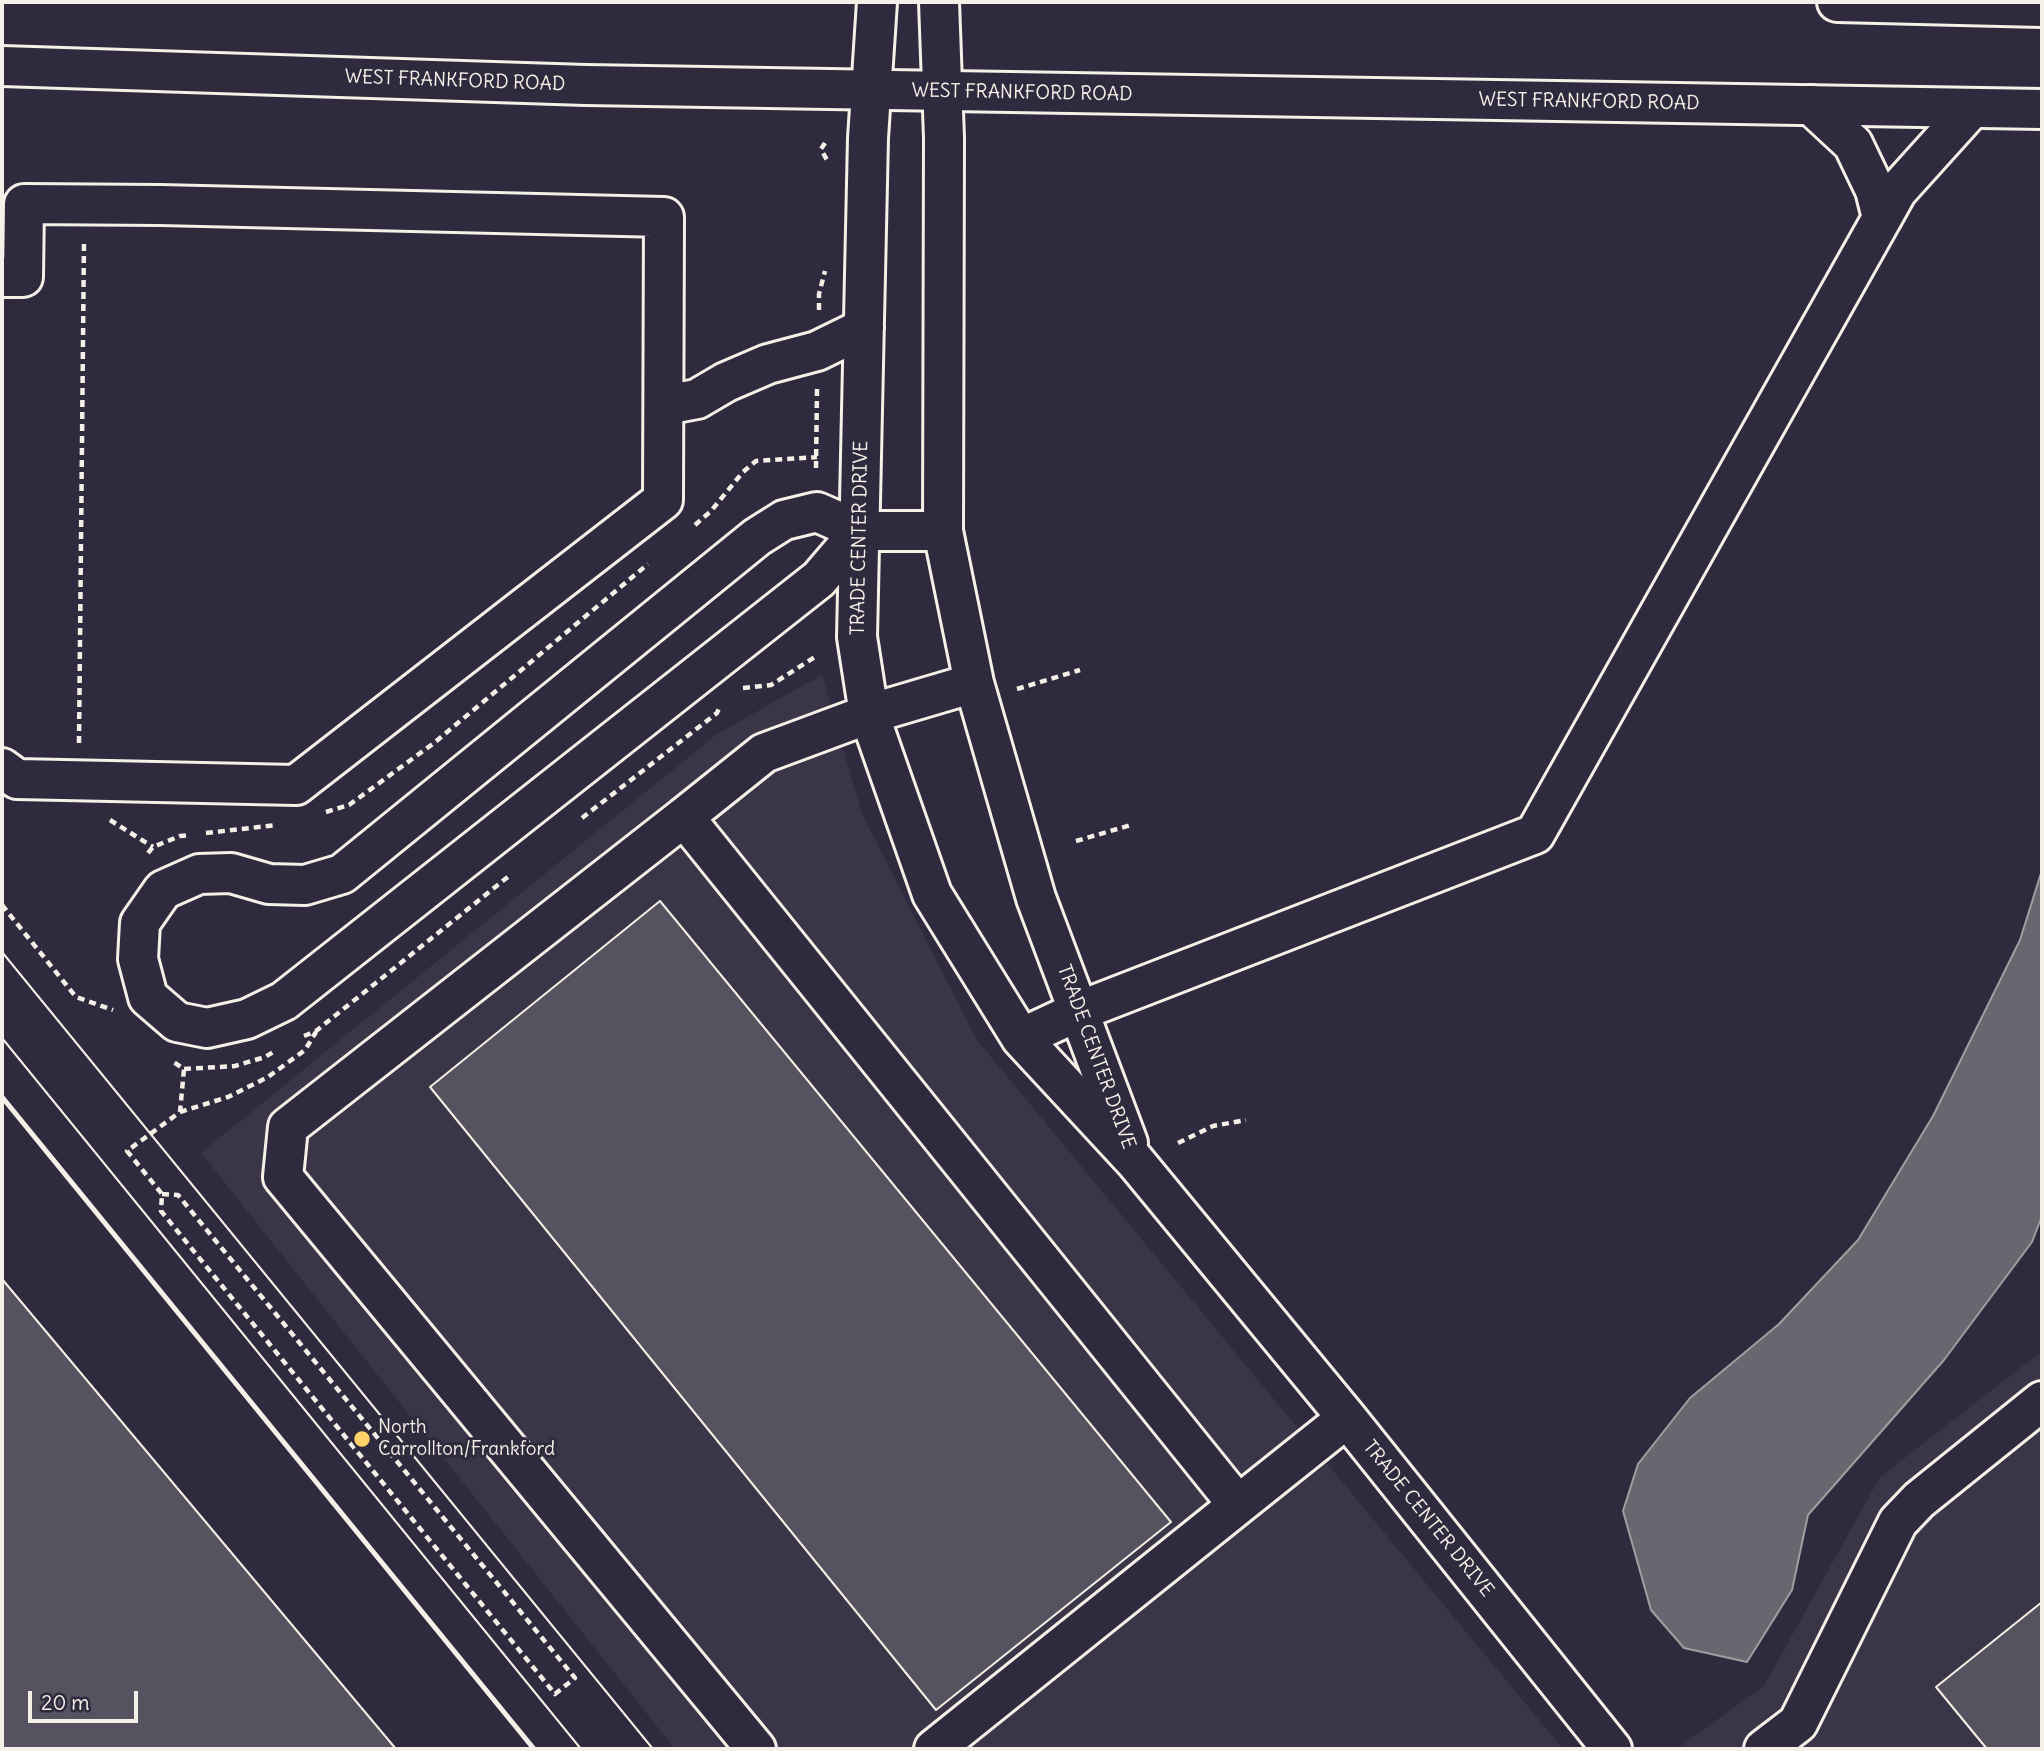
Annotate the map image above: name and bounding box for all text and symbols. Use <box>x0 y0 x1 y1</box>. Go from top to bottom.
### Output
street label: WEST FRANKFORD ROAD <box>344 66 566 96</box>
street label: WEST FRANKFORD ROAD <box>911 80 1133 106</box>
street label: WEST FRANKFORD ROAD <box>1478 89 1700 115</box>
street label: TRADE CENTER DRIVE <box>847 441 873 635</box>
street label: TRADE CENTER DRIVE <box>1052 962 1140 1152</box>
place label: North Carrollton/Frankford <box>378 1417 555 1461</box>
marker: North Carrollton/Frankford <box>352 1429 372 1449</box>
street label: TRADE CENTER DRIVE <box>1358 1436 1498 1602</box>
scale bar <box>32 1678 142 1722</box>
text: 20 m <box>41 1689 90 1716</box>

